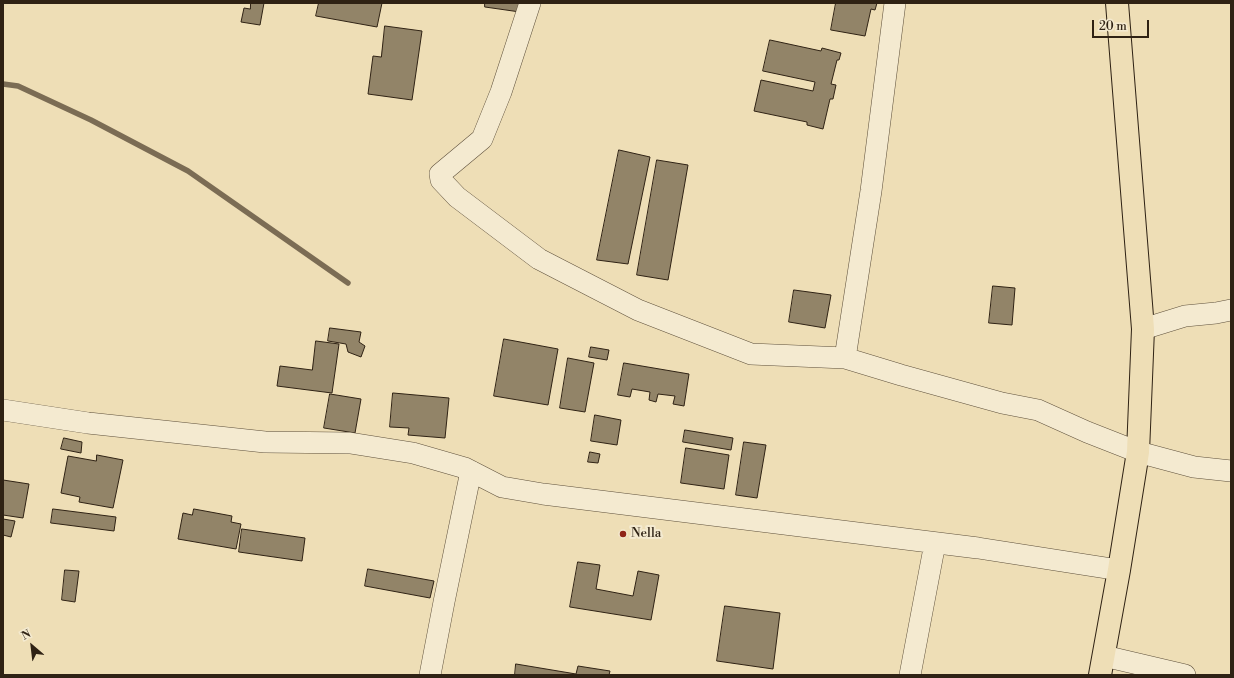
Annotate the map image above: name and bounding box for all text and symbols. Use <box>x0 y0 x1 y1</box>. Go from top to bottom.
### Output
scale bar <box>1094 12 1151 38</box>
text: 20 m <box>1099 19 1127 34</box>
place label: Nella <box>631 526 661 542</box>
marker: Nella <box>618 529 628 539</box>
north arrow <box>12 626 52 666</box>
text: N <box>19 627 33 644</box>

